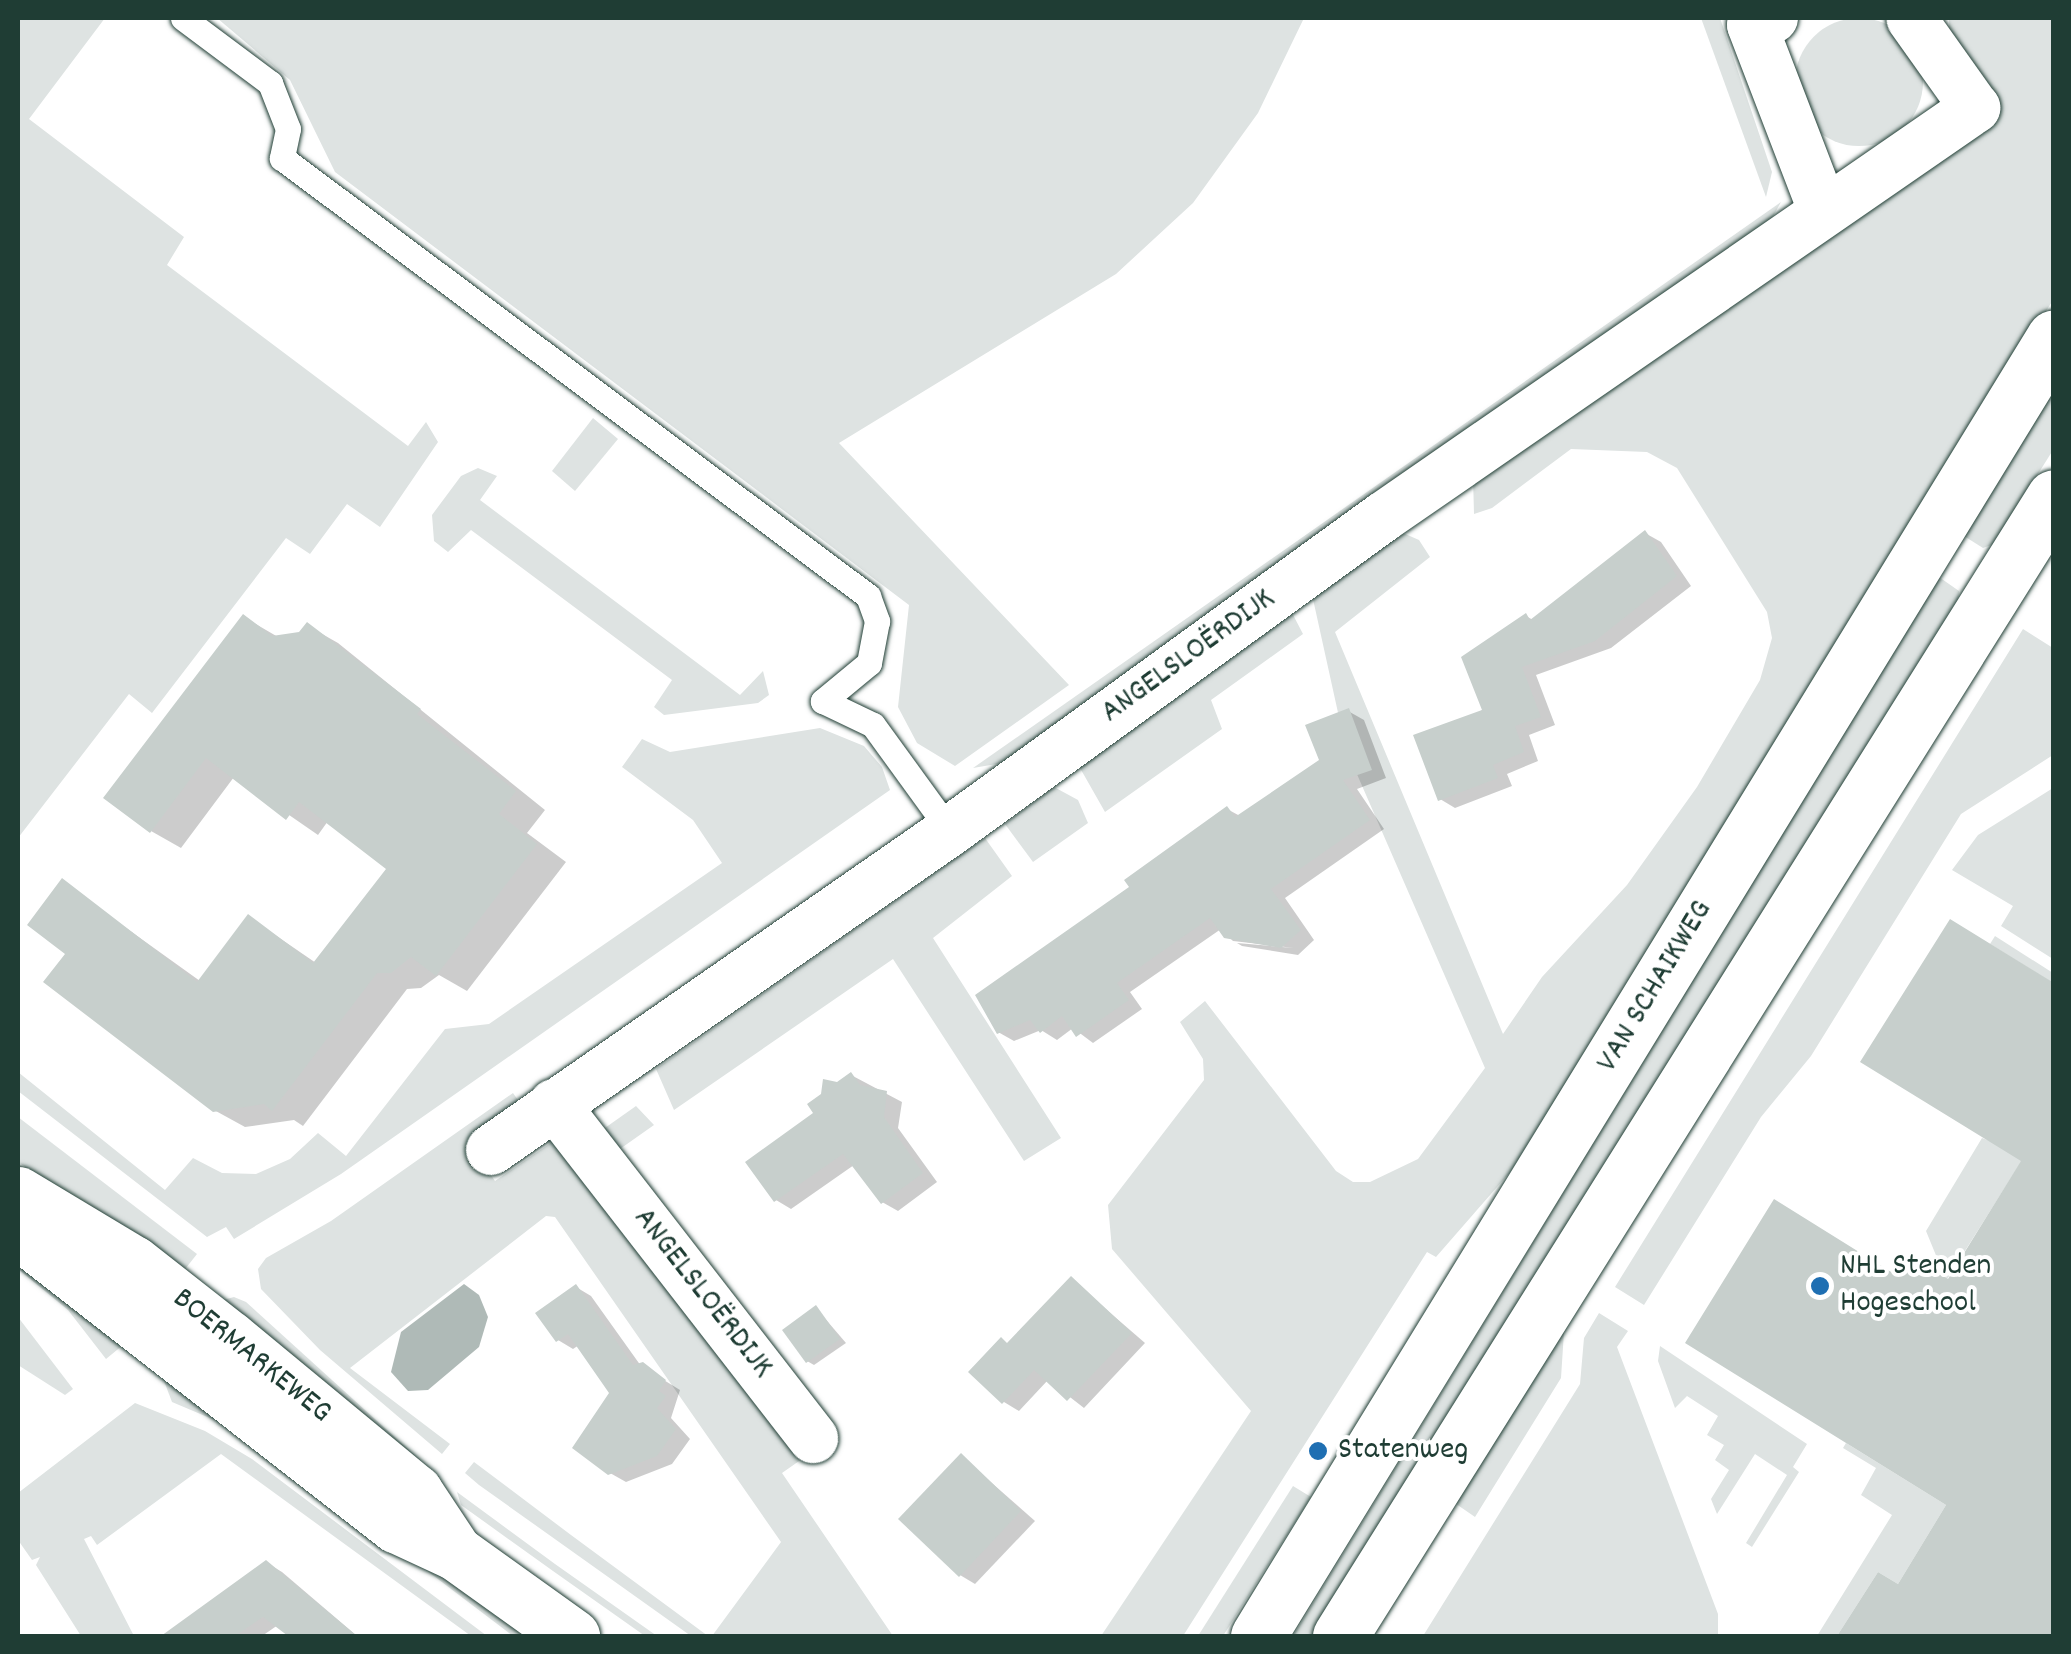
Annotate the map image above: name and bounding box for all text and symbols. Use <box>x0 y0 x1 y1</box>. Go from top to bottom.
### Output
street label: ANGELSLOËRDIJK <box>1095 581 1283 733</box>
street label: VAN SCHAIKWEG <box>1590 894 1722 1080</box>
street label: ANGELSLOËRDIJK <box>624 1201 780 1387</box>
place label: NHL Stenden Hogeschool <box>1840 1249 1991 1324</box>
marker: NHL Stenden Hogeschool <box>1809 1275 1831 1297</box>
street label: BOERMARKEWEG <box>164 1281 338 1433</box>
place label: Statenweg <box>1338 1432 1468 1470</box>
marker: Statenweg <box>1307 1440 1329 1462</box>

